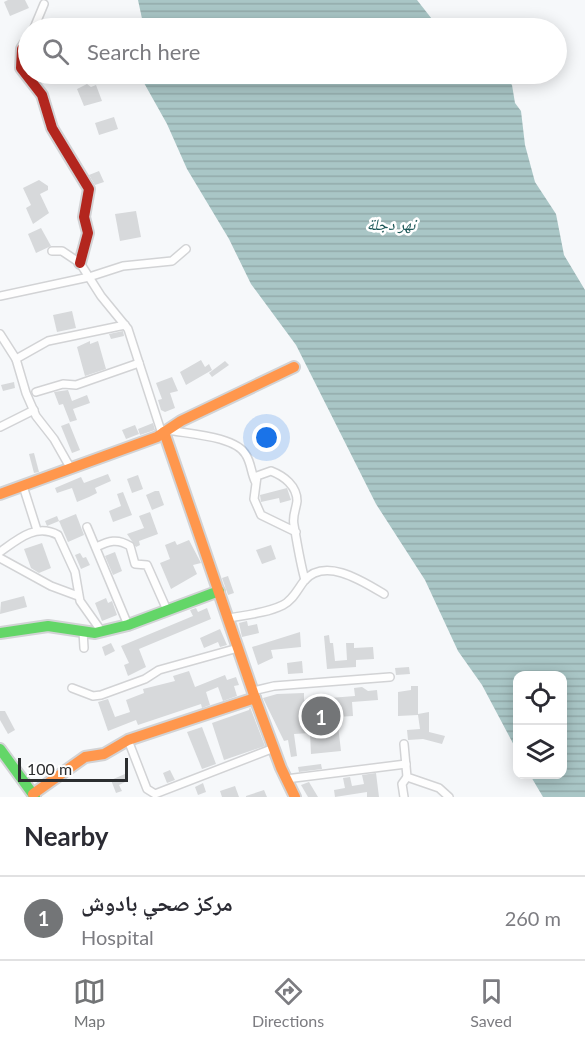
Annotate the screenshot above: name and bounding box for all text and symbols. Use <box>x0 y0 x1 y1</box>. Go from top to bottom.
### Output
search box <box>18 18 567 84</box>
icon: search <box>39 35 72 68</box>
text: Search here <box>87 38 200 65</box>
water label: نهر دجلة <box>367 214 418 234</box>
your location <box>252 423 281 452</box>
map controls <box>513 671 567 779</box>
button: locate <box>513 671 567 725</box>
pin: 1 <box>302 694 340 738</box>
button: layers <box>513 725 567 779</box>
scale bar <box>18 755 128 782</box>
text: 100 m <box>27 759 72 778</box>
text: Nearby <box>24 820 109 852</box>
text: مركز صحي بادوش <box>81 889 233 916</box>
text: 1 <box>38 906 49 930</box>
text: 260 m <box>505 906 561 930</box>
text: Hospital <box>81 925 154 949</box>
tab: Map <box>73 975 106 1030</box>
tab: Directions <box>252 975 324 1030</box>
tab: Saved <box>470 975 512 1030</box>

